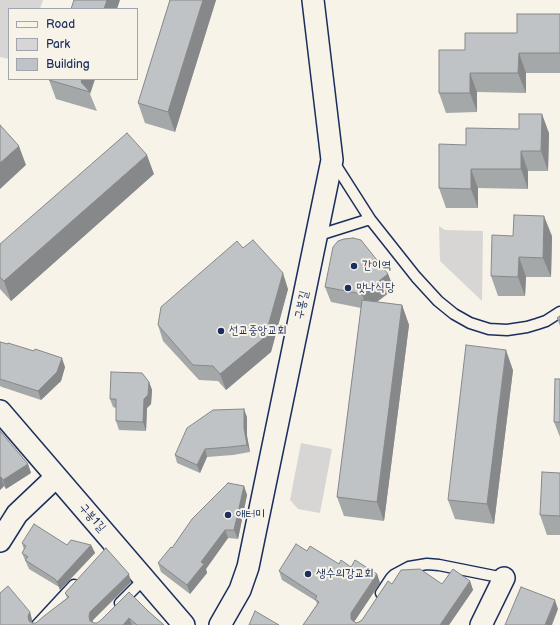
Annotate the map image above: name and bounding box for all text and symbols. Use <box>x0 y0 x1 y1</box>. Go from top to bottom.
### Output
legend <box>8 8 138 80</box>
text: Road <box>46 17 75 32</box>
text: Park <box>46 37 70 52</box>
text: Building <box>46 57 90 72</box>
place label: 간이역 <box>362 259 391 273</box>
marker: 간이역 <box>349 261 359 271</box>
place label: 맛나식당 <box>356 281 395 295</box>
marker: 맛나식당 <box>343 283 353 293</box>
street label: 구봉길 <box>292 289 312 321</box>
place label: 선교중앙교회 <box>229 324 287 338</box>
marker: 선교중앙교회 <box>216 326 226 336</box>
street label: 구봉1길 <box>76 501 108 535</box>
place label: 애터미 <box>236 508 265 522</box>
marker: 애터미 <box>223 510 233 520</box>
place label: 생수의강교회 <box>316 567 374 581</box>
marker: 생수의강교회 <box>303 569 313 579</box>

